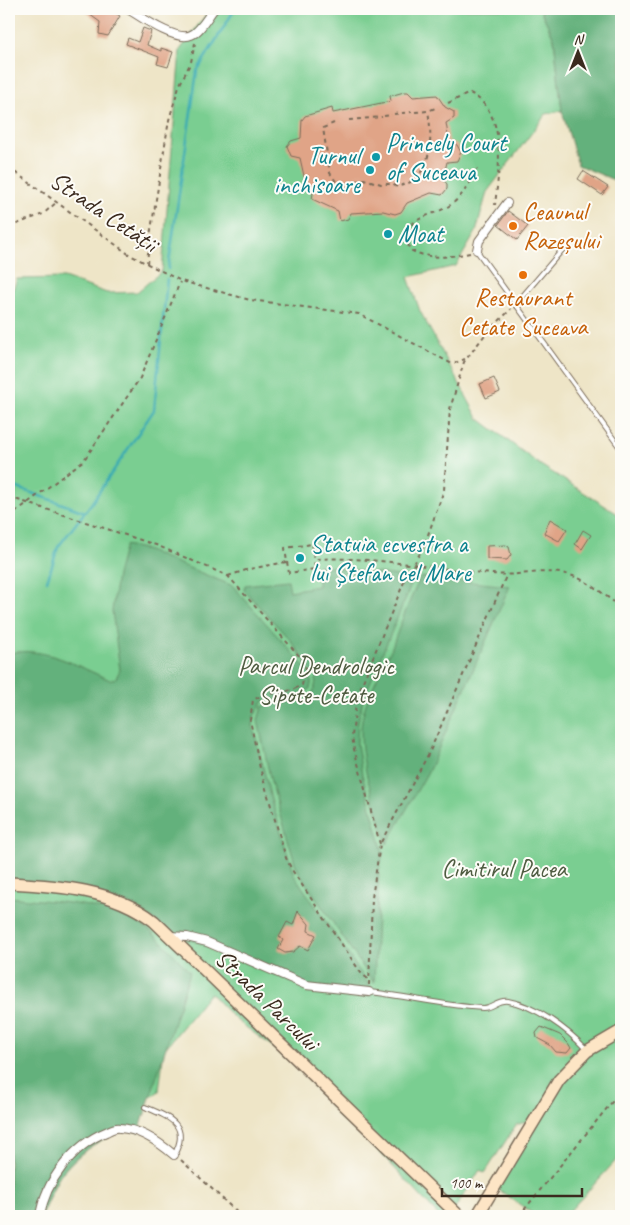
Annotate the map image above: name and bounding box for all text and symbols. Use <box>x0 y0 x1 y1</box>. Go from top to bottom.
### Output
north arrow <box>552 28 602 78</box>
text: N <box>574 31 585 48</box>
place label: Princely Court of Suceava <box>386 127 509 188</box>
place label: Turnul inchisoare <box>274 140 365 201</box>
marker: Princely Court of Suceava <box>370 151 382 163</box>
street label: Strada Cetății <box>44 164 167 262</box>
marker: Turnul inchisoare <box>364 164 376 176</box>
place label: Ceaunul Razeșului <box>523 196 603 257</box>
place label: Moat <box>398 218 446 250</box>
marker: Ceaunul Razeșului <box>507 220 519 232</box>
marker: Moat <box>382 228 394 240</box>
marker: Restaurant Cetate Suceava <box>517 269 529 281</box>
place label: Restaurant Cetate Suceava <box>459 282 589 343</box>
place label: Statuia ecvestra a lui Ștefan cel Mare <box>310 528 473 589</box>
marker: Statuia ecvestra a lui Ștefan cel Mare <box>294 552 306 564</box>
park label: Parcul Dendrologic Sipote-Cetate <box>238 650 395 711</box>
park label: Cimitirul Pacea <box>441 853 569 885</box>
street label: Strada Parcului <box>208 942 328 1060</box>
scale bar <box>442 1165 582 1197</box>
text: 100 m <box>450 1174 484 1193</box>

